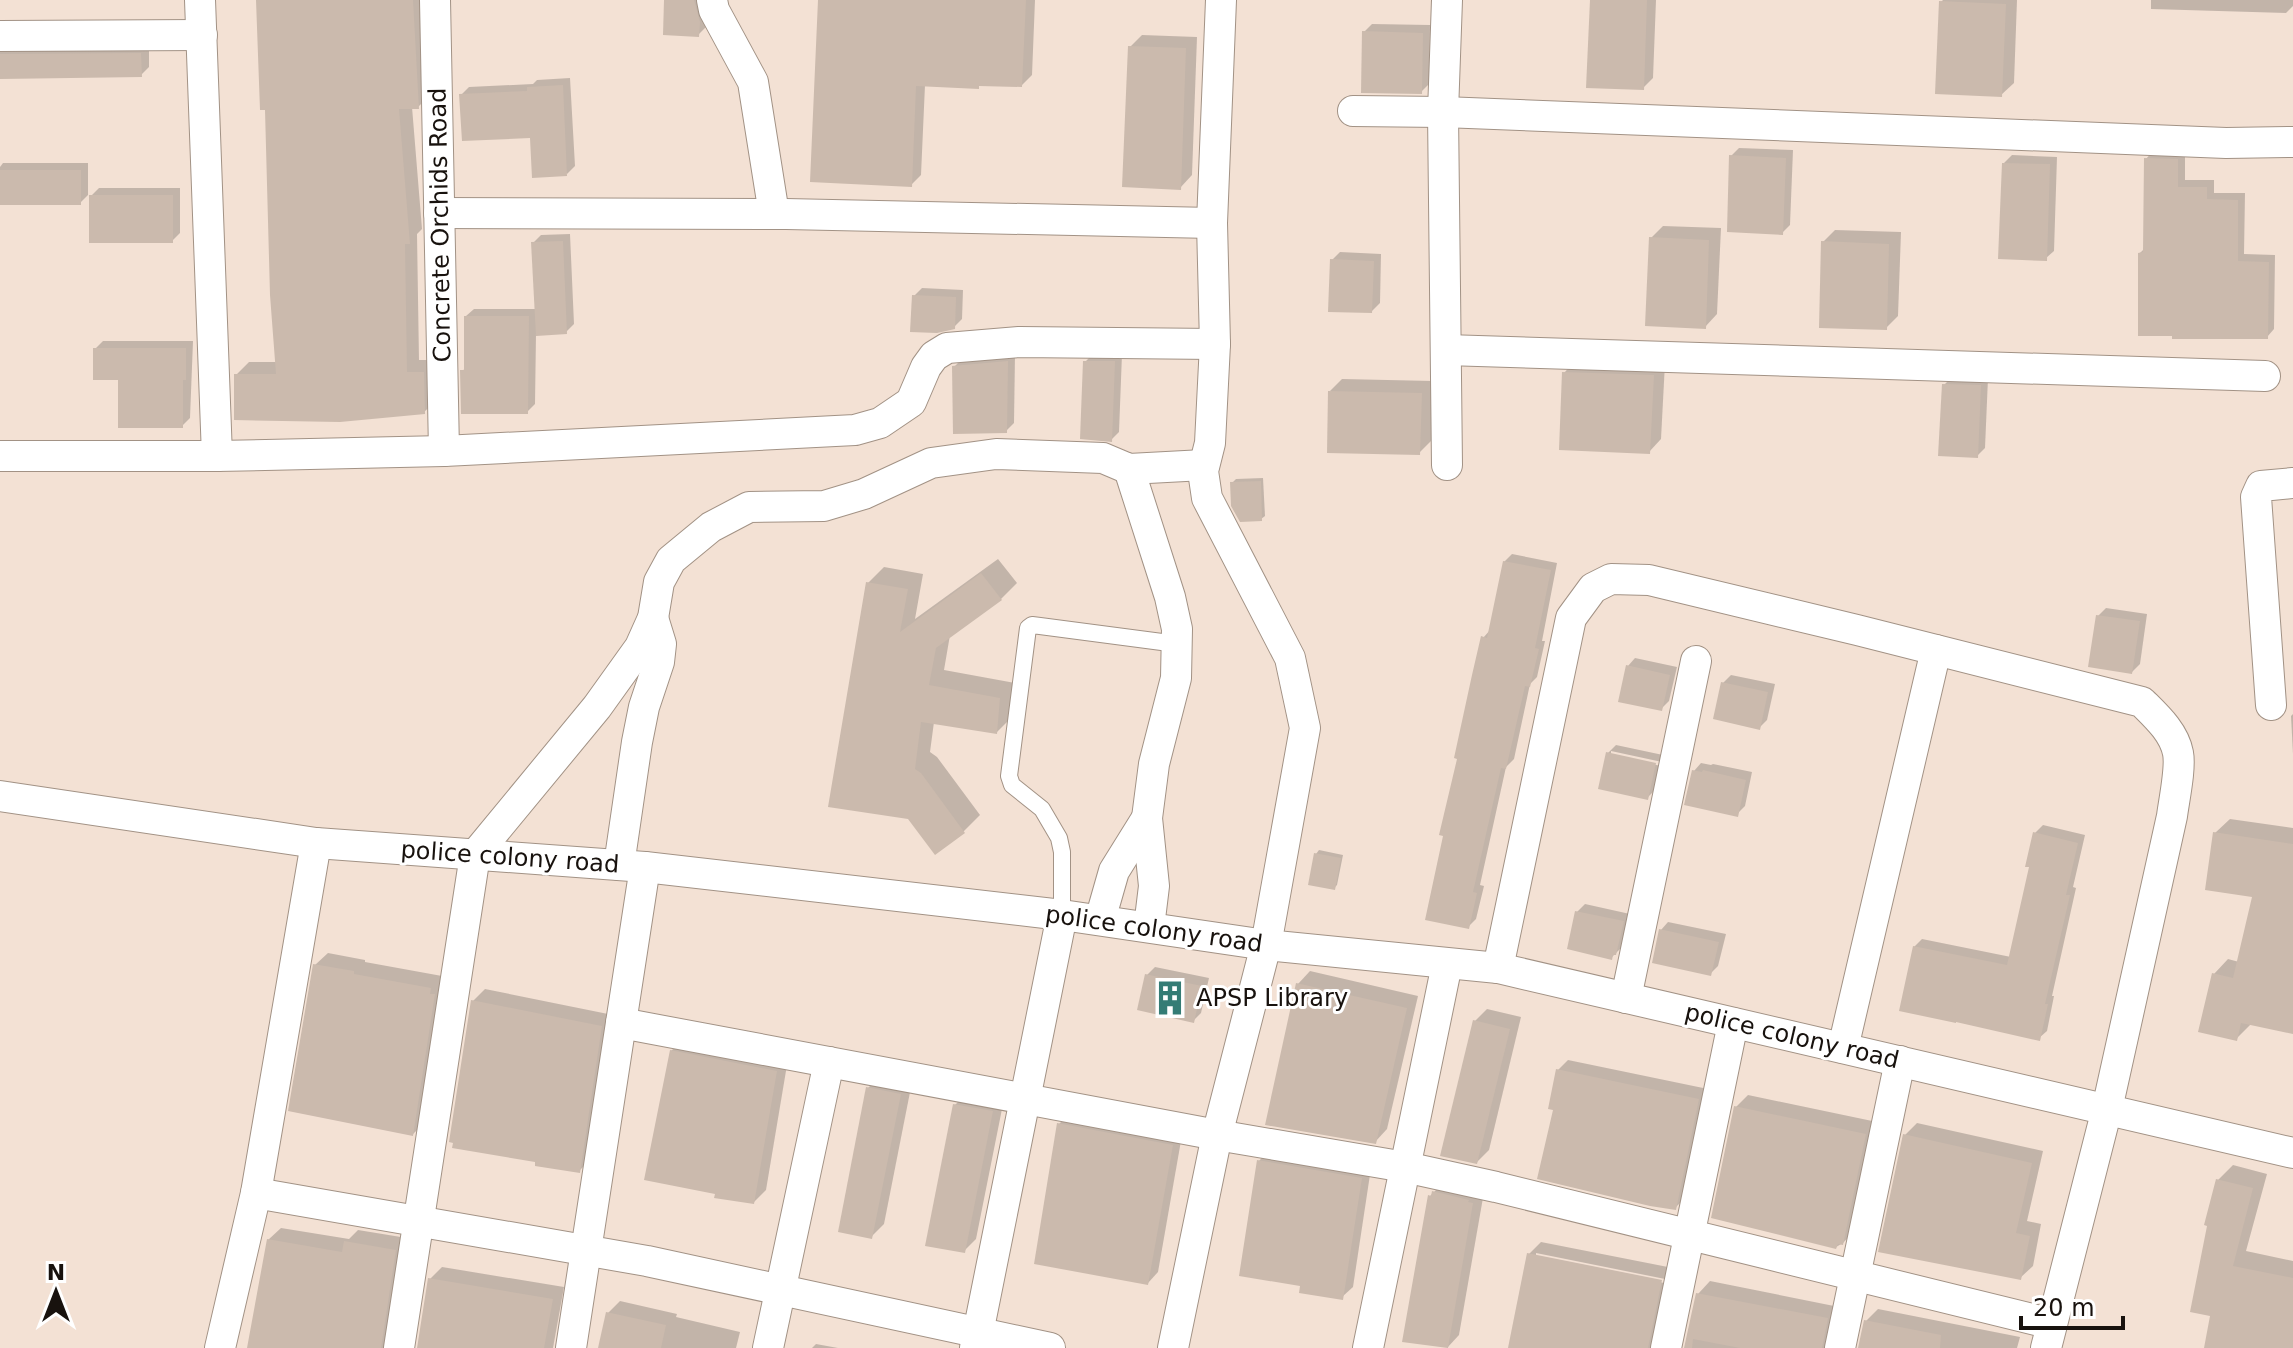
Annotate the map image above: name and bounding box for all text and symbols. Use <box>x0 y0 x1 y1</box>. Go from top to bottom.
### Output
street label: Concrete Orchids Road <box>424 87 456 363</box>
street label: police colony road <box>400 835 620 879</box>
street label: police colony road <box>1044 900 1264 958</box>
building icon: APSP Library <box>1151 979 1189 1017</box>
place label: APSP Library <box>1196 984 1348 1012</box>
street label: police colony road <box>1682 998 1902 1074</box>
north arrow <box>16 1252 96 1332</box>
text: N <box>47 1260 65 1285</box>
scale bar <box>2021 1280 2123 1330</box>
text: 20 m <box>2033 1294 2095 1322</box>

